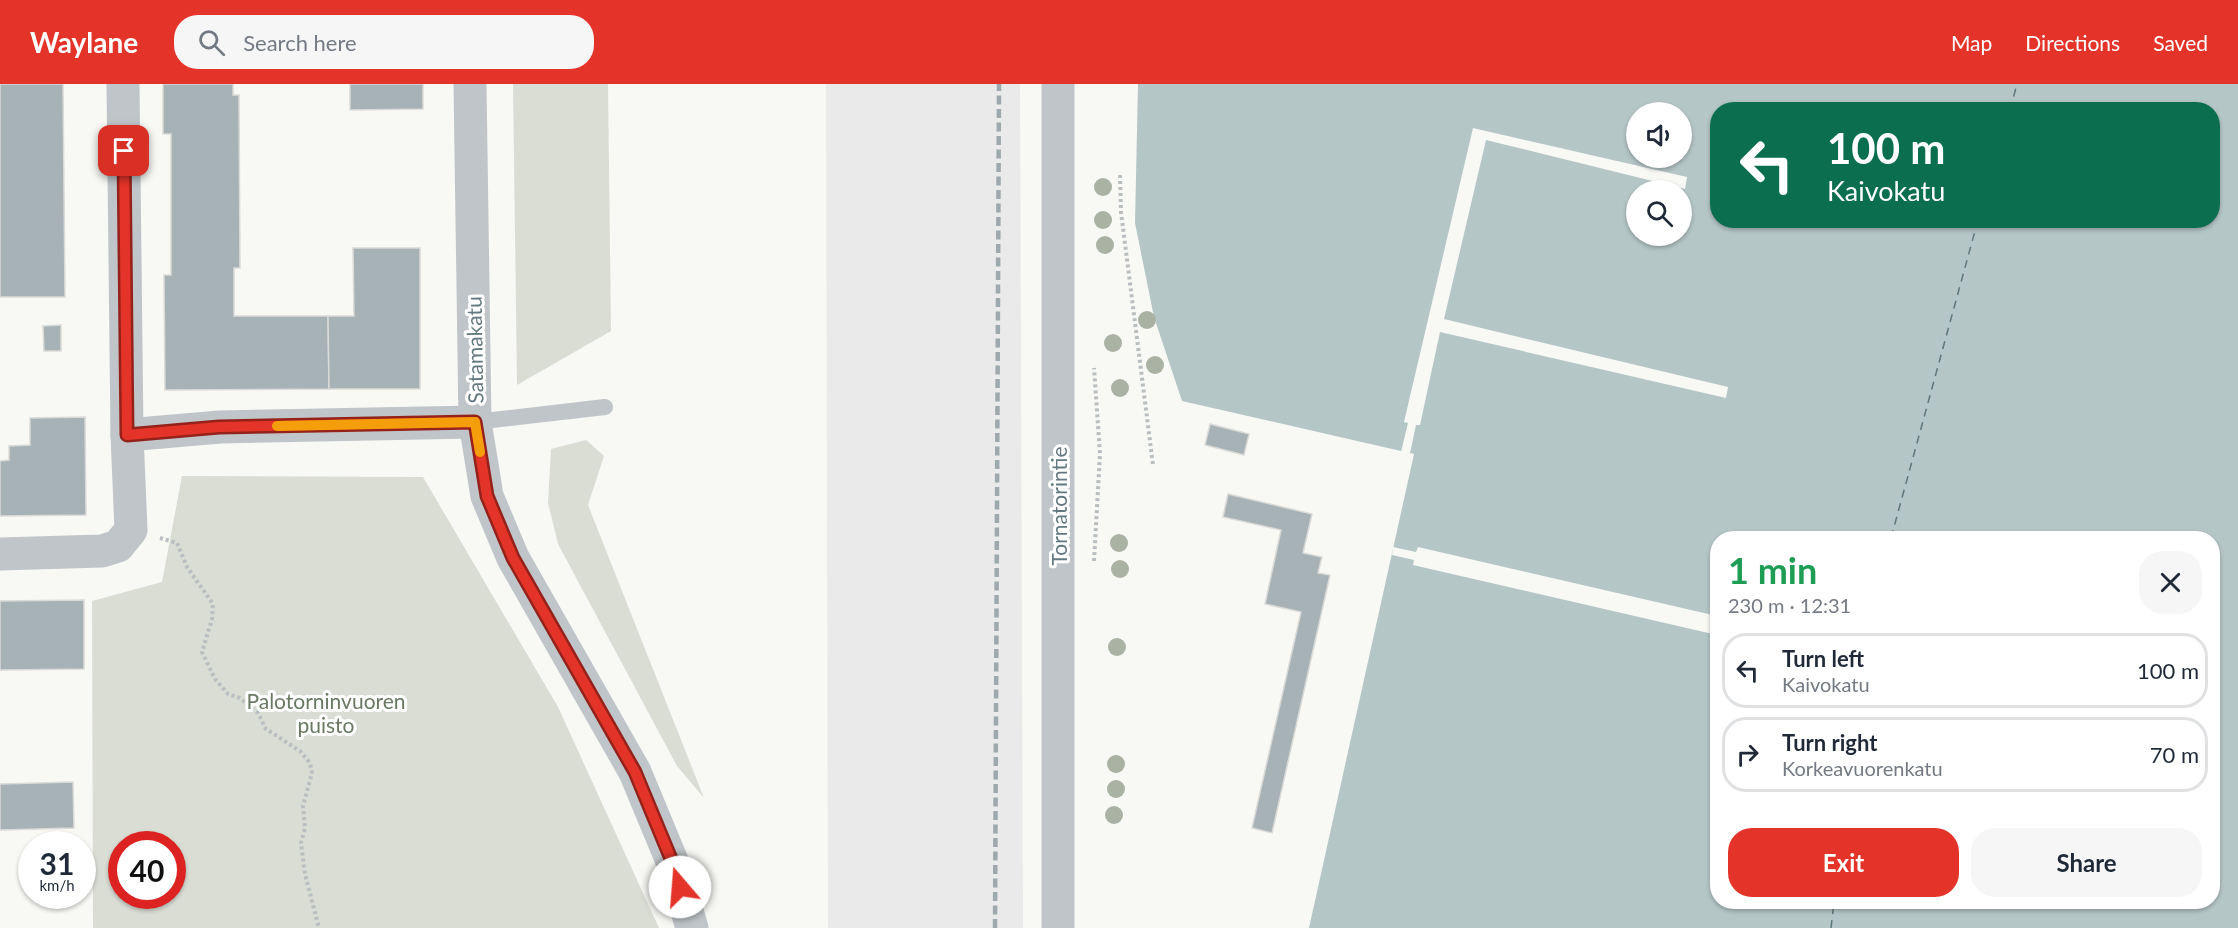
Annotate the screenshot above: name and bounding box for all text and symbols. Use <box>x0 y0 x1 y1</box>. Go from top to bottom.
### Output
search box <box>174 15 594 69</box>
text: Waylane <box>30 25 138 59</box>
icon: search <box>195 26 228 59</box>
text: Search here <box>243 29 357 56</box>
text: Map <box>1951 30 1992 55</box>
text: Directions <box>2025 30 2120 55</box>
text: Saved <box>2153 30 2208 55</box>
map controls <box>1626 102 1692 246</box>
button: sound <box>1626 102 1692 168</box>
text: 100 m <box>1827 123 1945 173</box>
pin <box>98 125 149 176</box>
icon: left <box>1728 126 1806 204</box>
icon: arrive <box>107 134 140 167</box>
text: Kaivokatu <box>1827 174 1945 207</box>
button: search <box>1626 180 1692 246</box>
street label: Satamakatu <box>461 296 487 404</box>
street label: Tornatorintie <box>1046 446 1071 566</box>
text: 1 min <box>1728 548 1817 592</box>
button: close <box>2139 551 2202 614</box>
text: 230 m · 12:31 <box>1728 593 1851 617</box>
text: Turn left <box>1782 645 1864 672</box>
icon: left <box>1731 654 1764 687</box>
text: 100 m <box>2137 657 2199 684</box>
text: Kaivokatu <box>1782 672 1870 696</box>
park label: Palotorninvuoren puisto <box>246 688 406 737</box>
text: Turn right <box>1782 729 1877 756</box>
icon: right <box>1731 738 1764 771</box>
text: 70 m <box>2150 741 2199 768</box>
text: Korkeavuorenkatu <box>1782 756 1943 780</box>
button: Exit <box>1728 828 1959 897</box>
button: Share <box>1971 828 2202 897</box>
speed limit sign: 40 <box>108 831 186 909</box>
text: 31 <box>40 845 74 881</box>
position arrow <box>648 855 712 919</box>
text: km/h <box>39 876 75 894</box>

